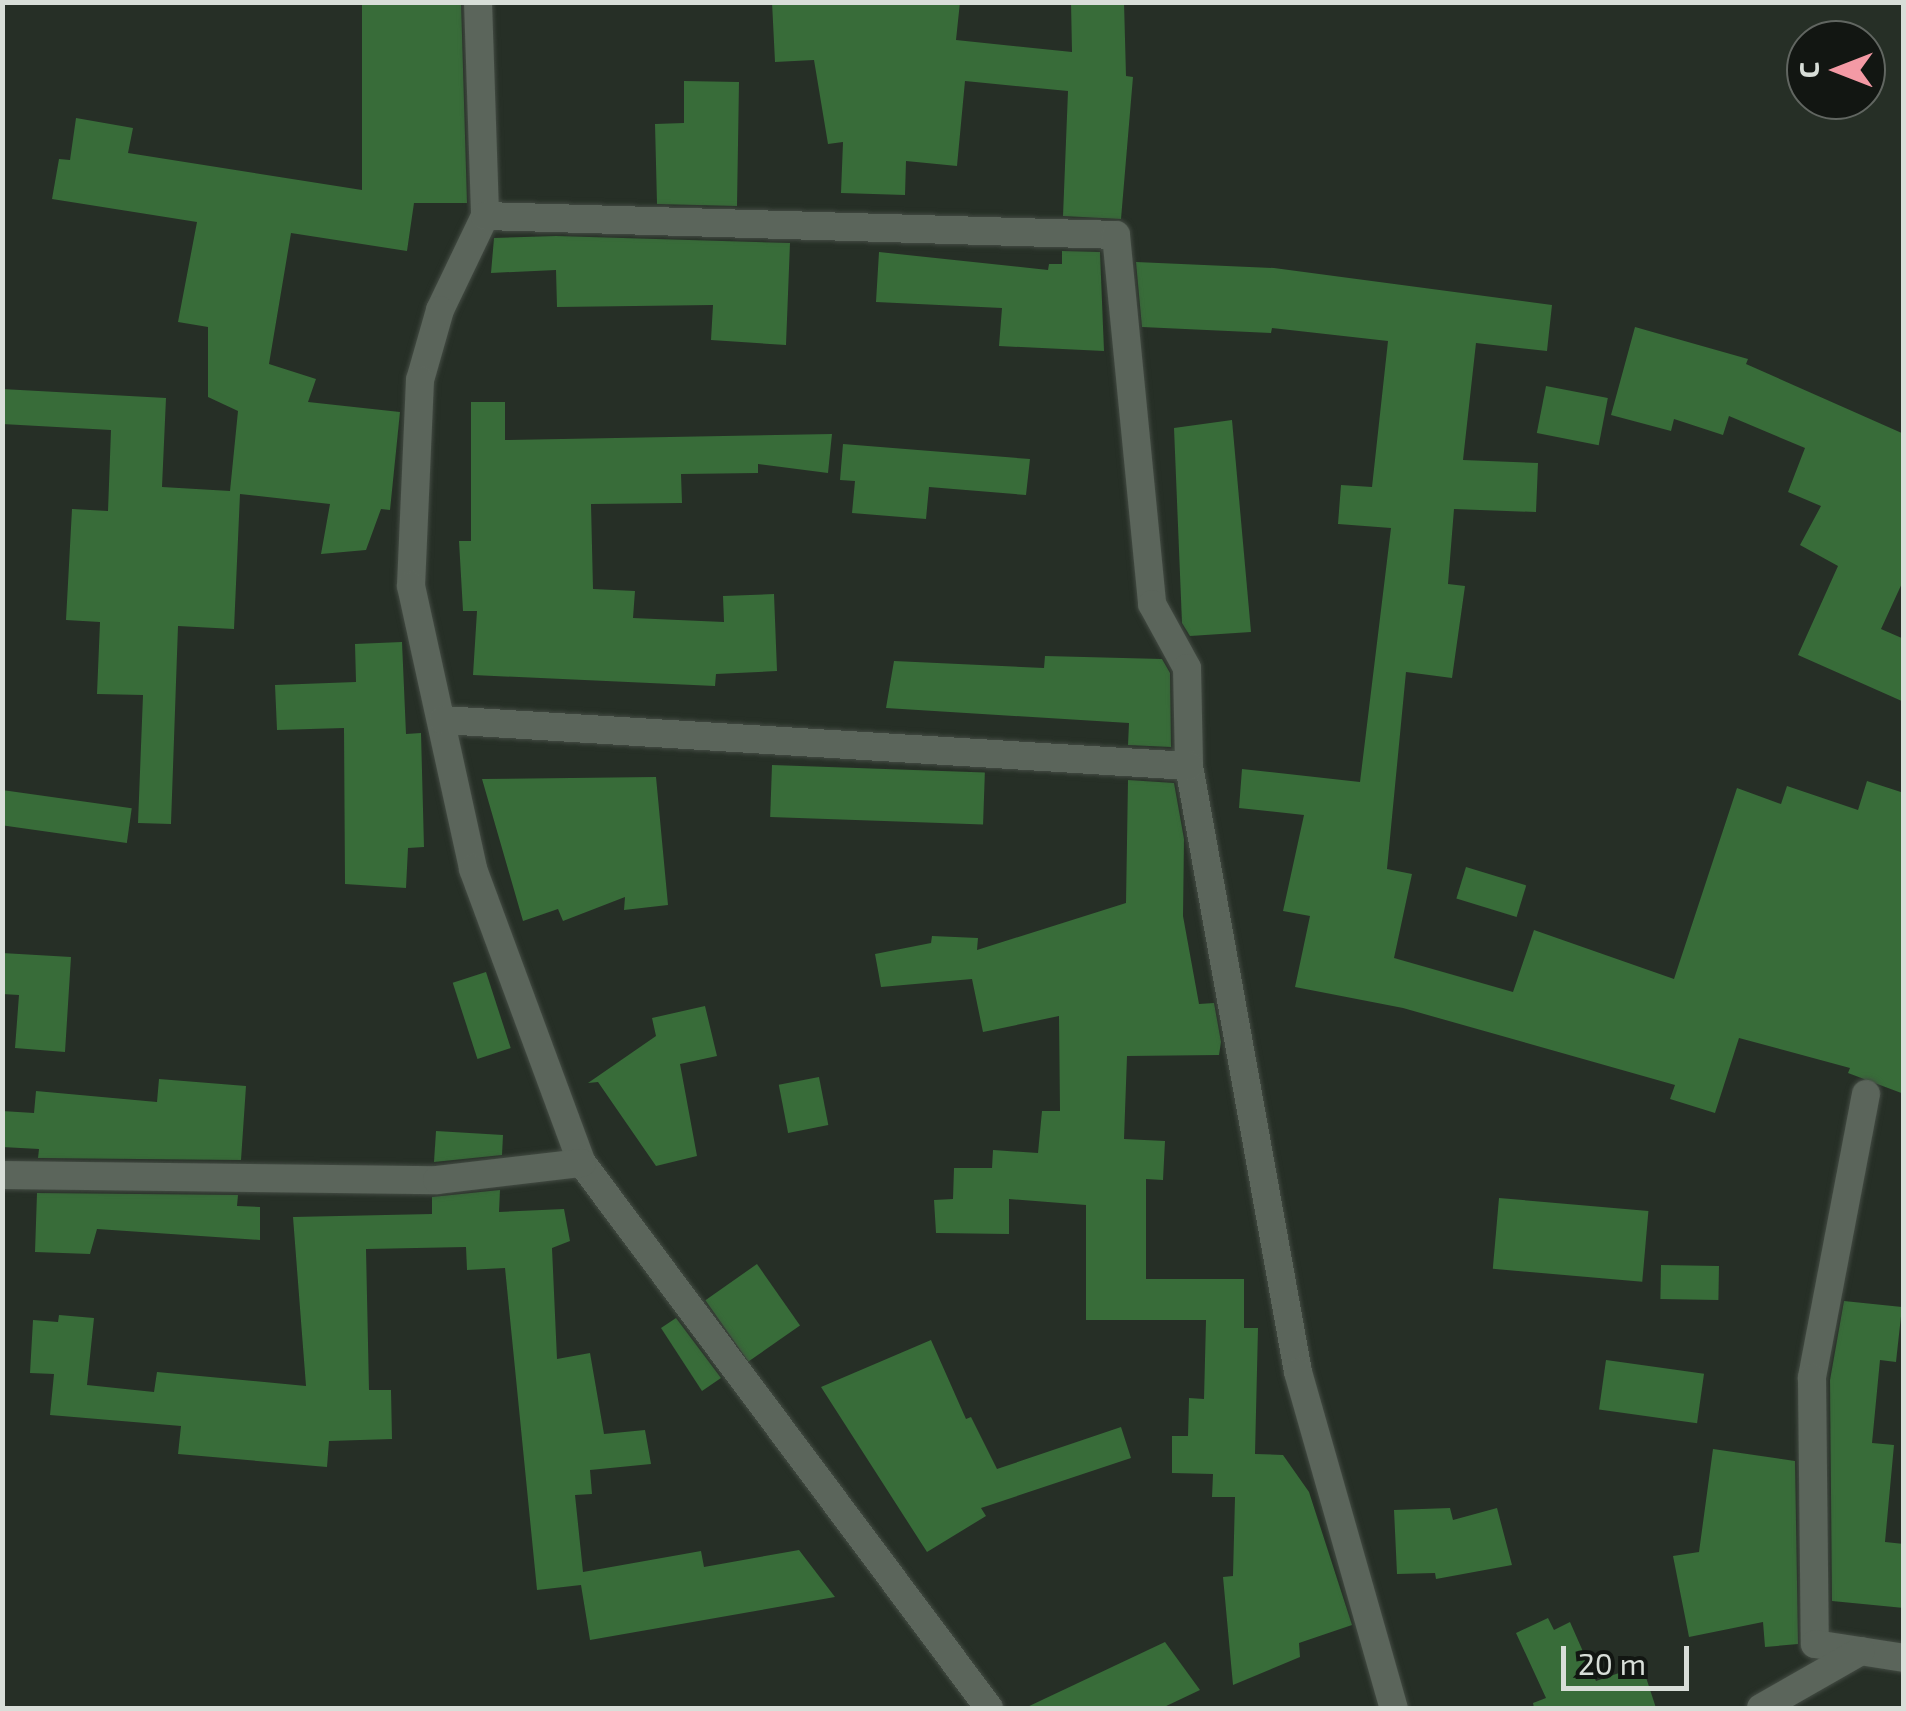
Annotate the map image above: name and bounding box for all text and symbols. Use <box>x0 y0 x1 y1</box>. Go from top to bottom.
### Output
north arrow <box>1786 20 1886 120</box>
text: С <box>1791 62 1825 78</box>
scale bar <box>1566 1626 1694 1688</box>
text: 20 m <box>1578 1645 1646 1681</box>

